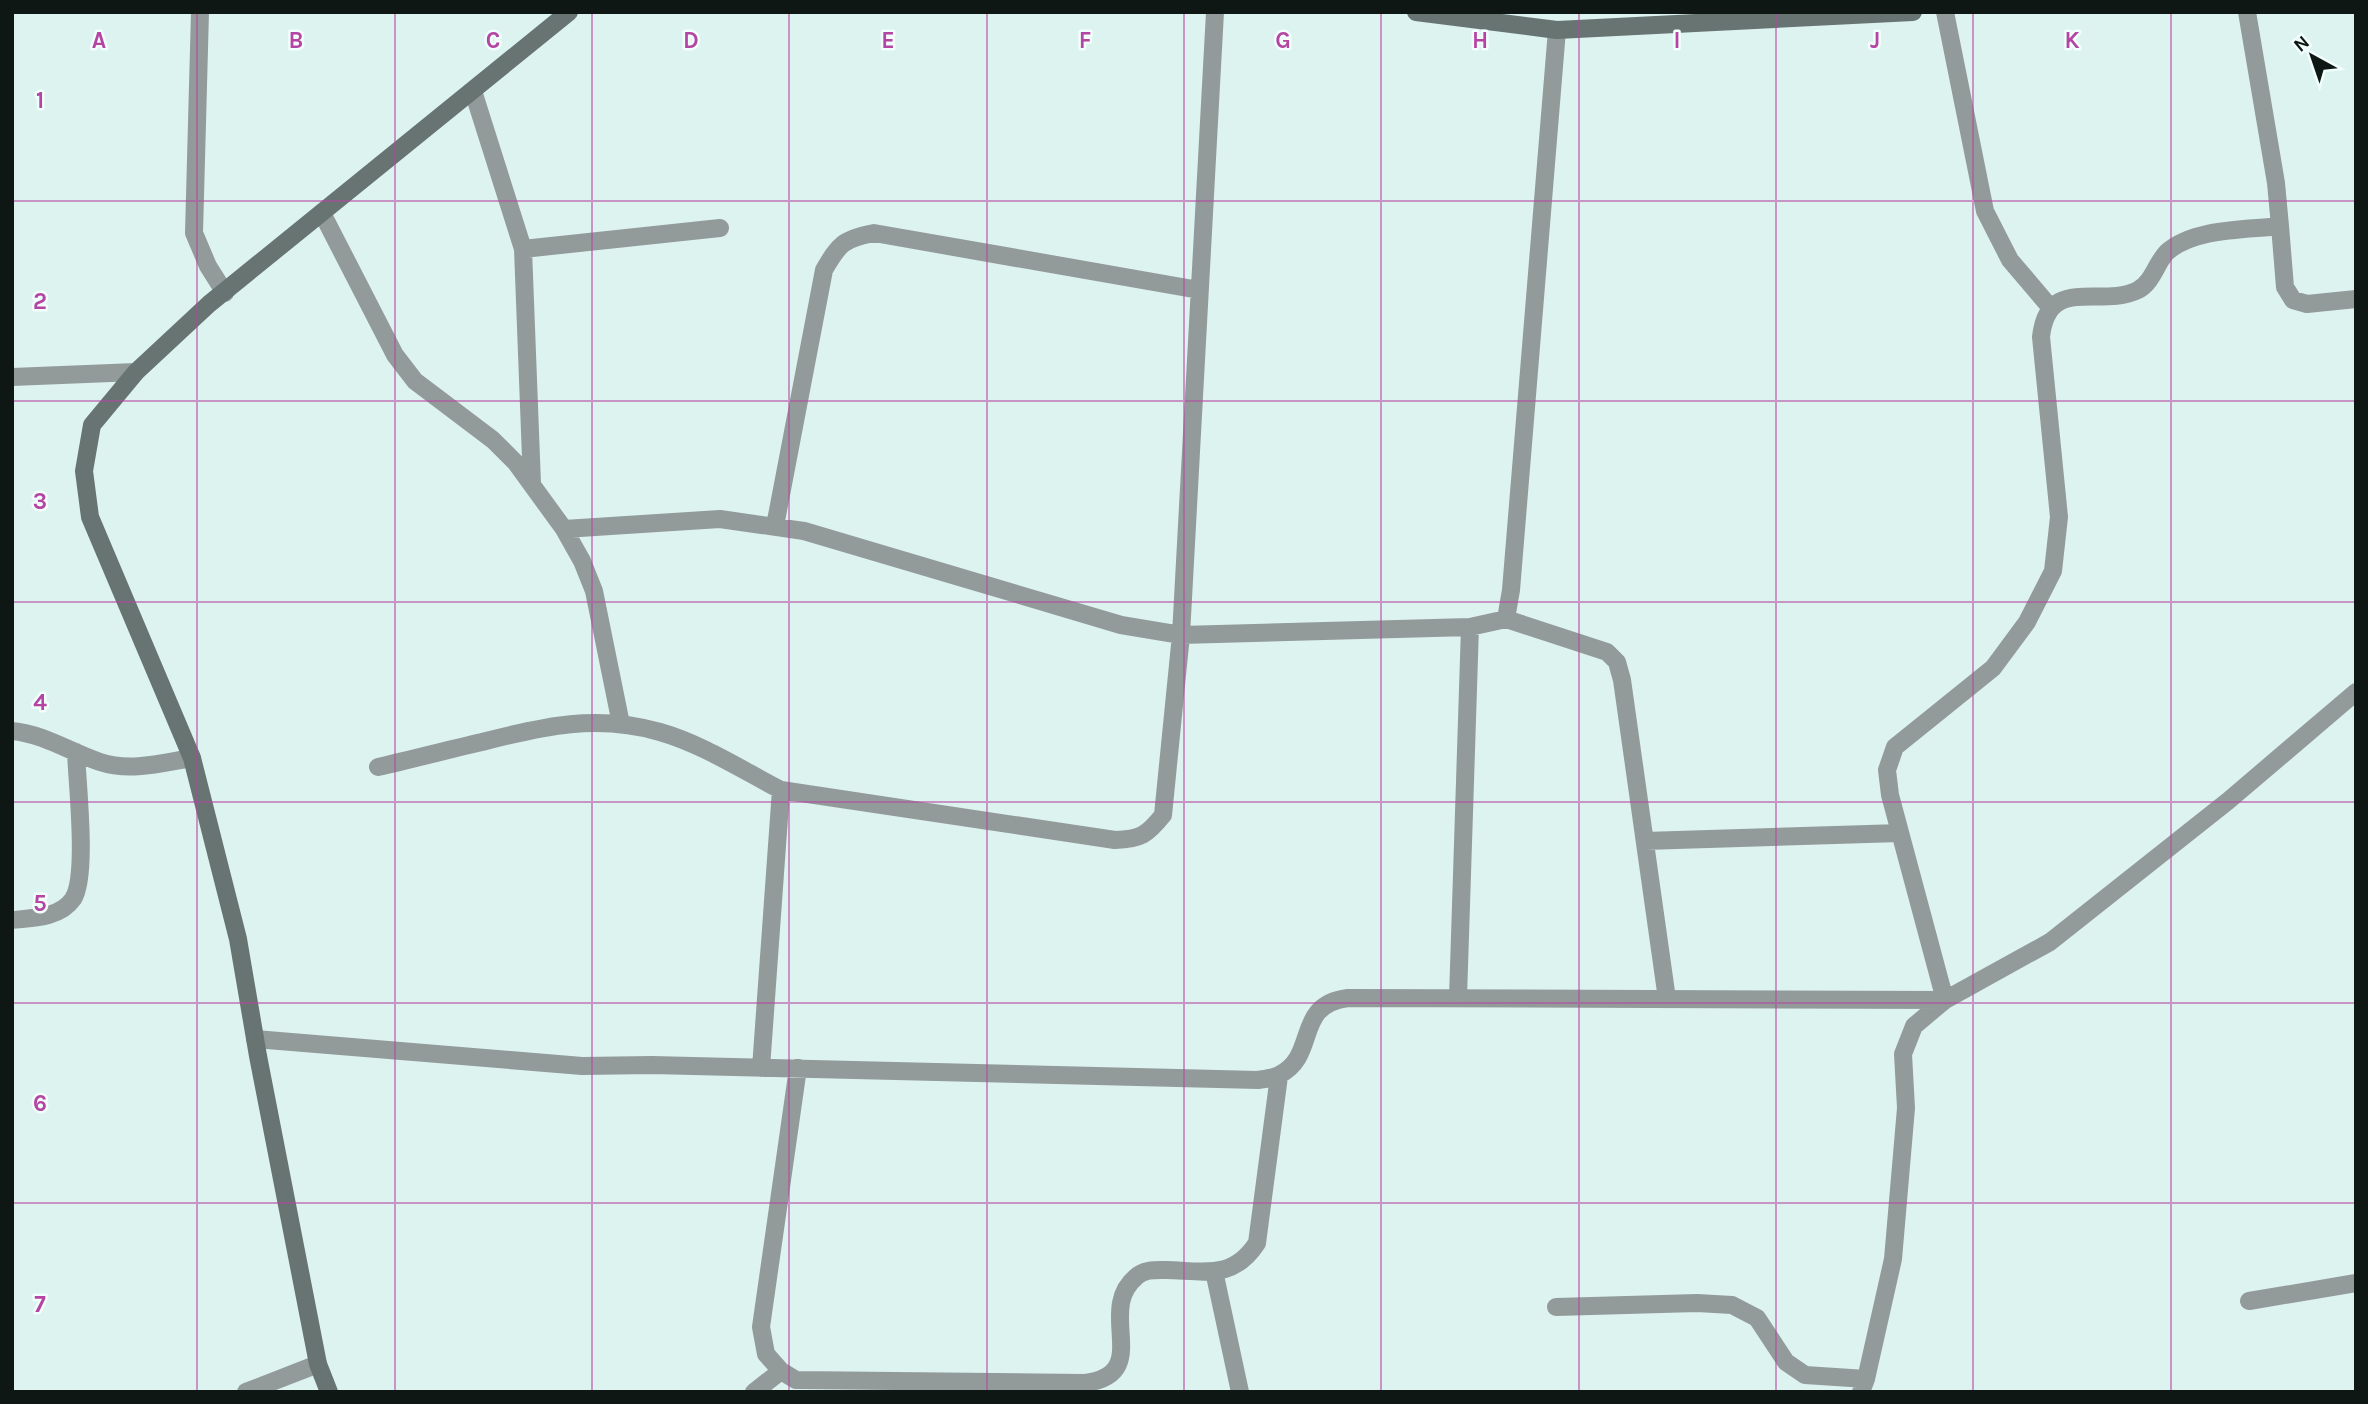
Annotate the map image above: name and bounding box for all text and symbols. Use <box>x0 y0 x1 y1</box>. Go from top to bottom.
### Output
north arrow <box>2277 21 2347 91</box>
text: A <box>92 27 106 54</box>
text: B <box>289 27 303 54</box>
text: C <box>486 27 500 54</box>
text: D <box>683 27 699 54</box>
text: E <box>881 27 895 54</box>
text: F <box>1079 27 1091 54</box>
text: G <box>1275 27 1291 54</box>
text: H <box>1472 27 1488 54</box>
text: I <box>1673 27 1681 54</box>
text: J <box>1870 27 1880 54</box>
text: K <box>2064 27 2080 54</box>
text: N <box>2289 31 2314 57</box>
text: 1 <box>36 87 44 114</box>
text: 2 <box>33 288 47 315</box>
text: 3 <box>33 488 47 515</box>
text: 4 <box>33 689 47 716</box>
text: 5 <box>33 890 47 917</box>
text: 6 <box>33 1090 47 1117</box>
text: 7 <box>34 1291 46 1318</box>

